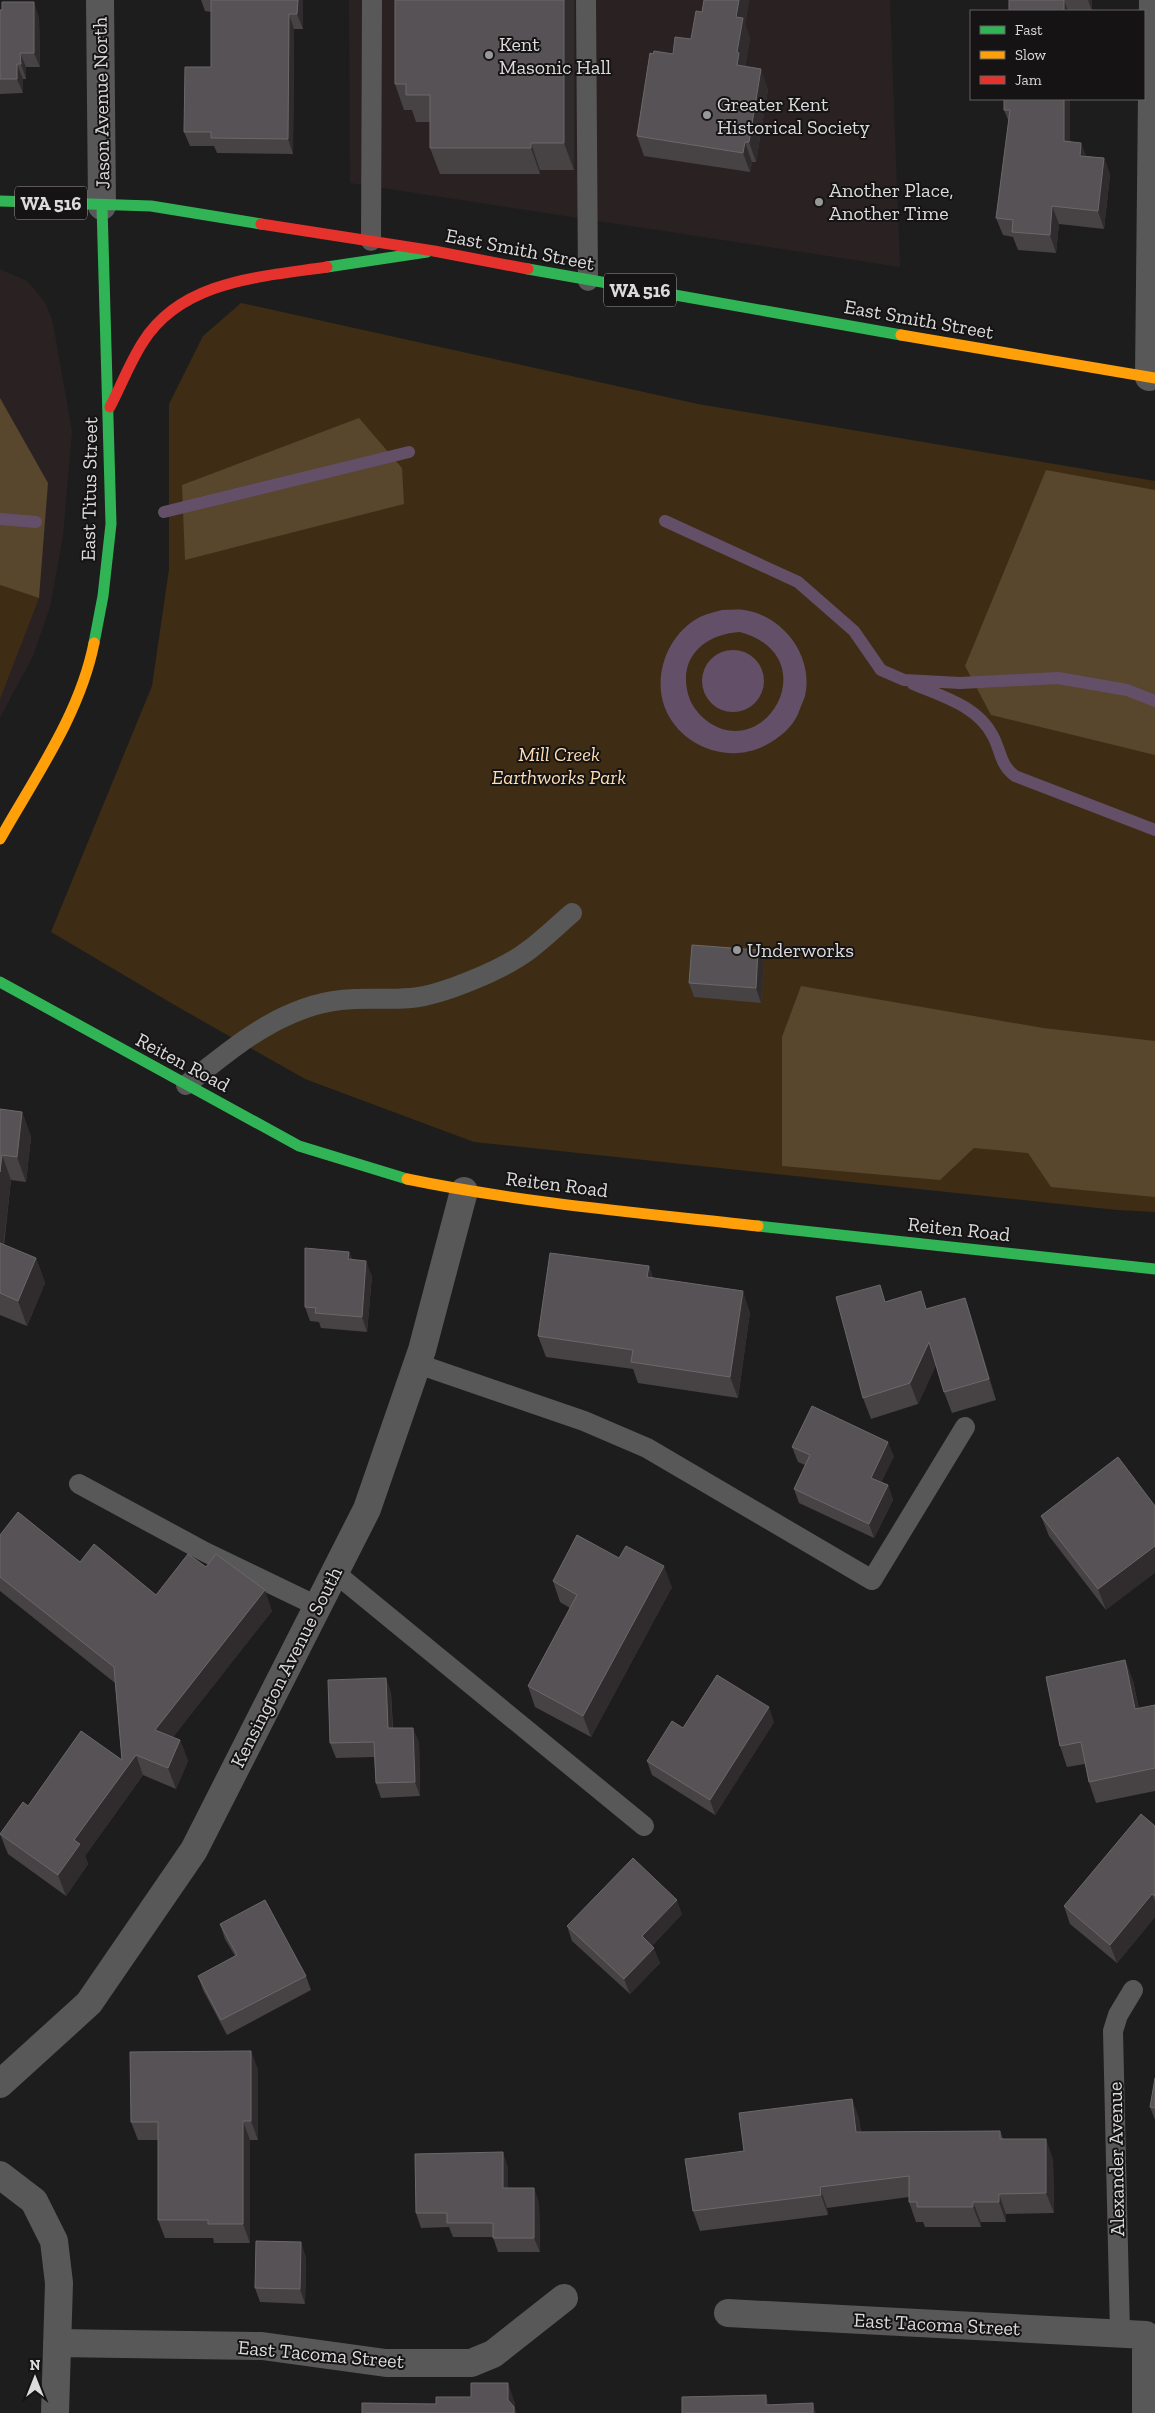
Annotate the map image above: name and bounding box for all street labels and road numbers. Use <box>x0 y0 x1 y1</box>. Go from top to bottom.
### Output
street label: Jason Avenue North <box>87 16 115 189</box>
road number: WA 516 <box>15 187 87 220</box>
street label: East Smith Street <box>443 223 597 275</box>
road number: WA 516 <box>604 274 676 306</box>
street label: East Smith Street <box>842 294 996 344</box>
street label: East Titus Street <box>76 416 102 561</box>
street label: Reiten Road <box>132 1027 234 1097</box>
street label: Reiten Road <box>504 1166 610 1202</box>
street label: Reiten Road <box>907 1212 1011 1246</box>
street label: Kensington Avenue South <box>225 1562 347 1771</box>
street label: Alexander Avenue <box>1103 2081 1129 2237</box>
street label: East Tacoma Street <box>853 2308 1022 2340</box>
street label: East Tacoma Street <box>237 2335 406 2373</box>

